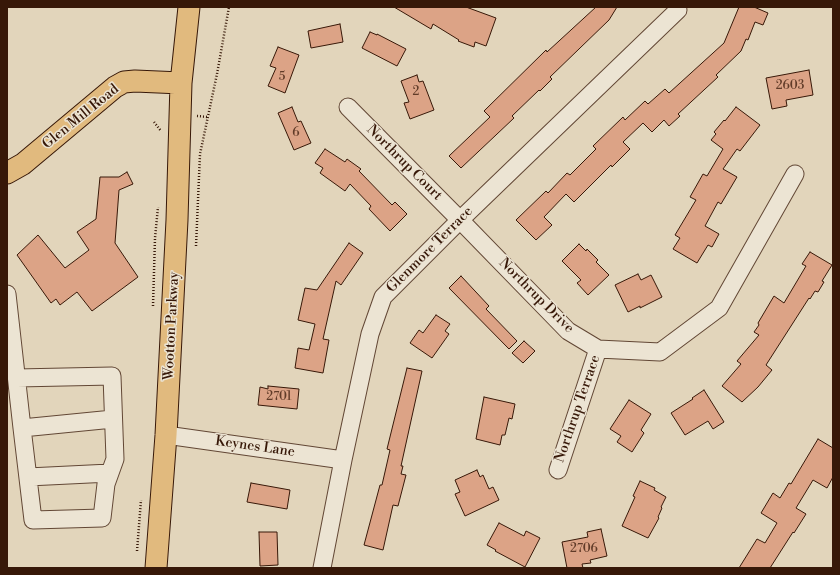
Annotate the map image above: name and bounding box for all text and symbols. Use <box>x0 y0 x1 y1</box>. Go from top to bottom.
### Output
house number: 5 <box>279 70 285 84</box>
house number: 2603 <box>776 79 804 93</box>
street label: Glen Mill Road <box>39 81 123 153</box>
house number: 2 <box>413 85 419 99</box>
street label: Northrup Court <box>363 122 445 204</box>
house number: 6 <box>292 126 300 140</box>
street label: Glenmore Terrace <box>383 203 477 297</box>
street label: Northrup Drive <box>495 255 577 337</box>
street label: Wootton Parkway <box>161 271 183 381</box>
street label: Northrup Terrace <box>552 353 604 465</box>
house number: 2701 <box>266 390 292 404</box>
street label: Keynes Lane <box>214 433 296 461</box>
house number: 2706 <box>570 542 598 556</box>

